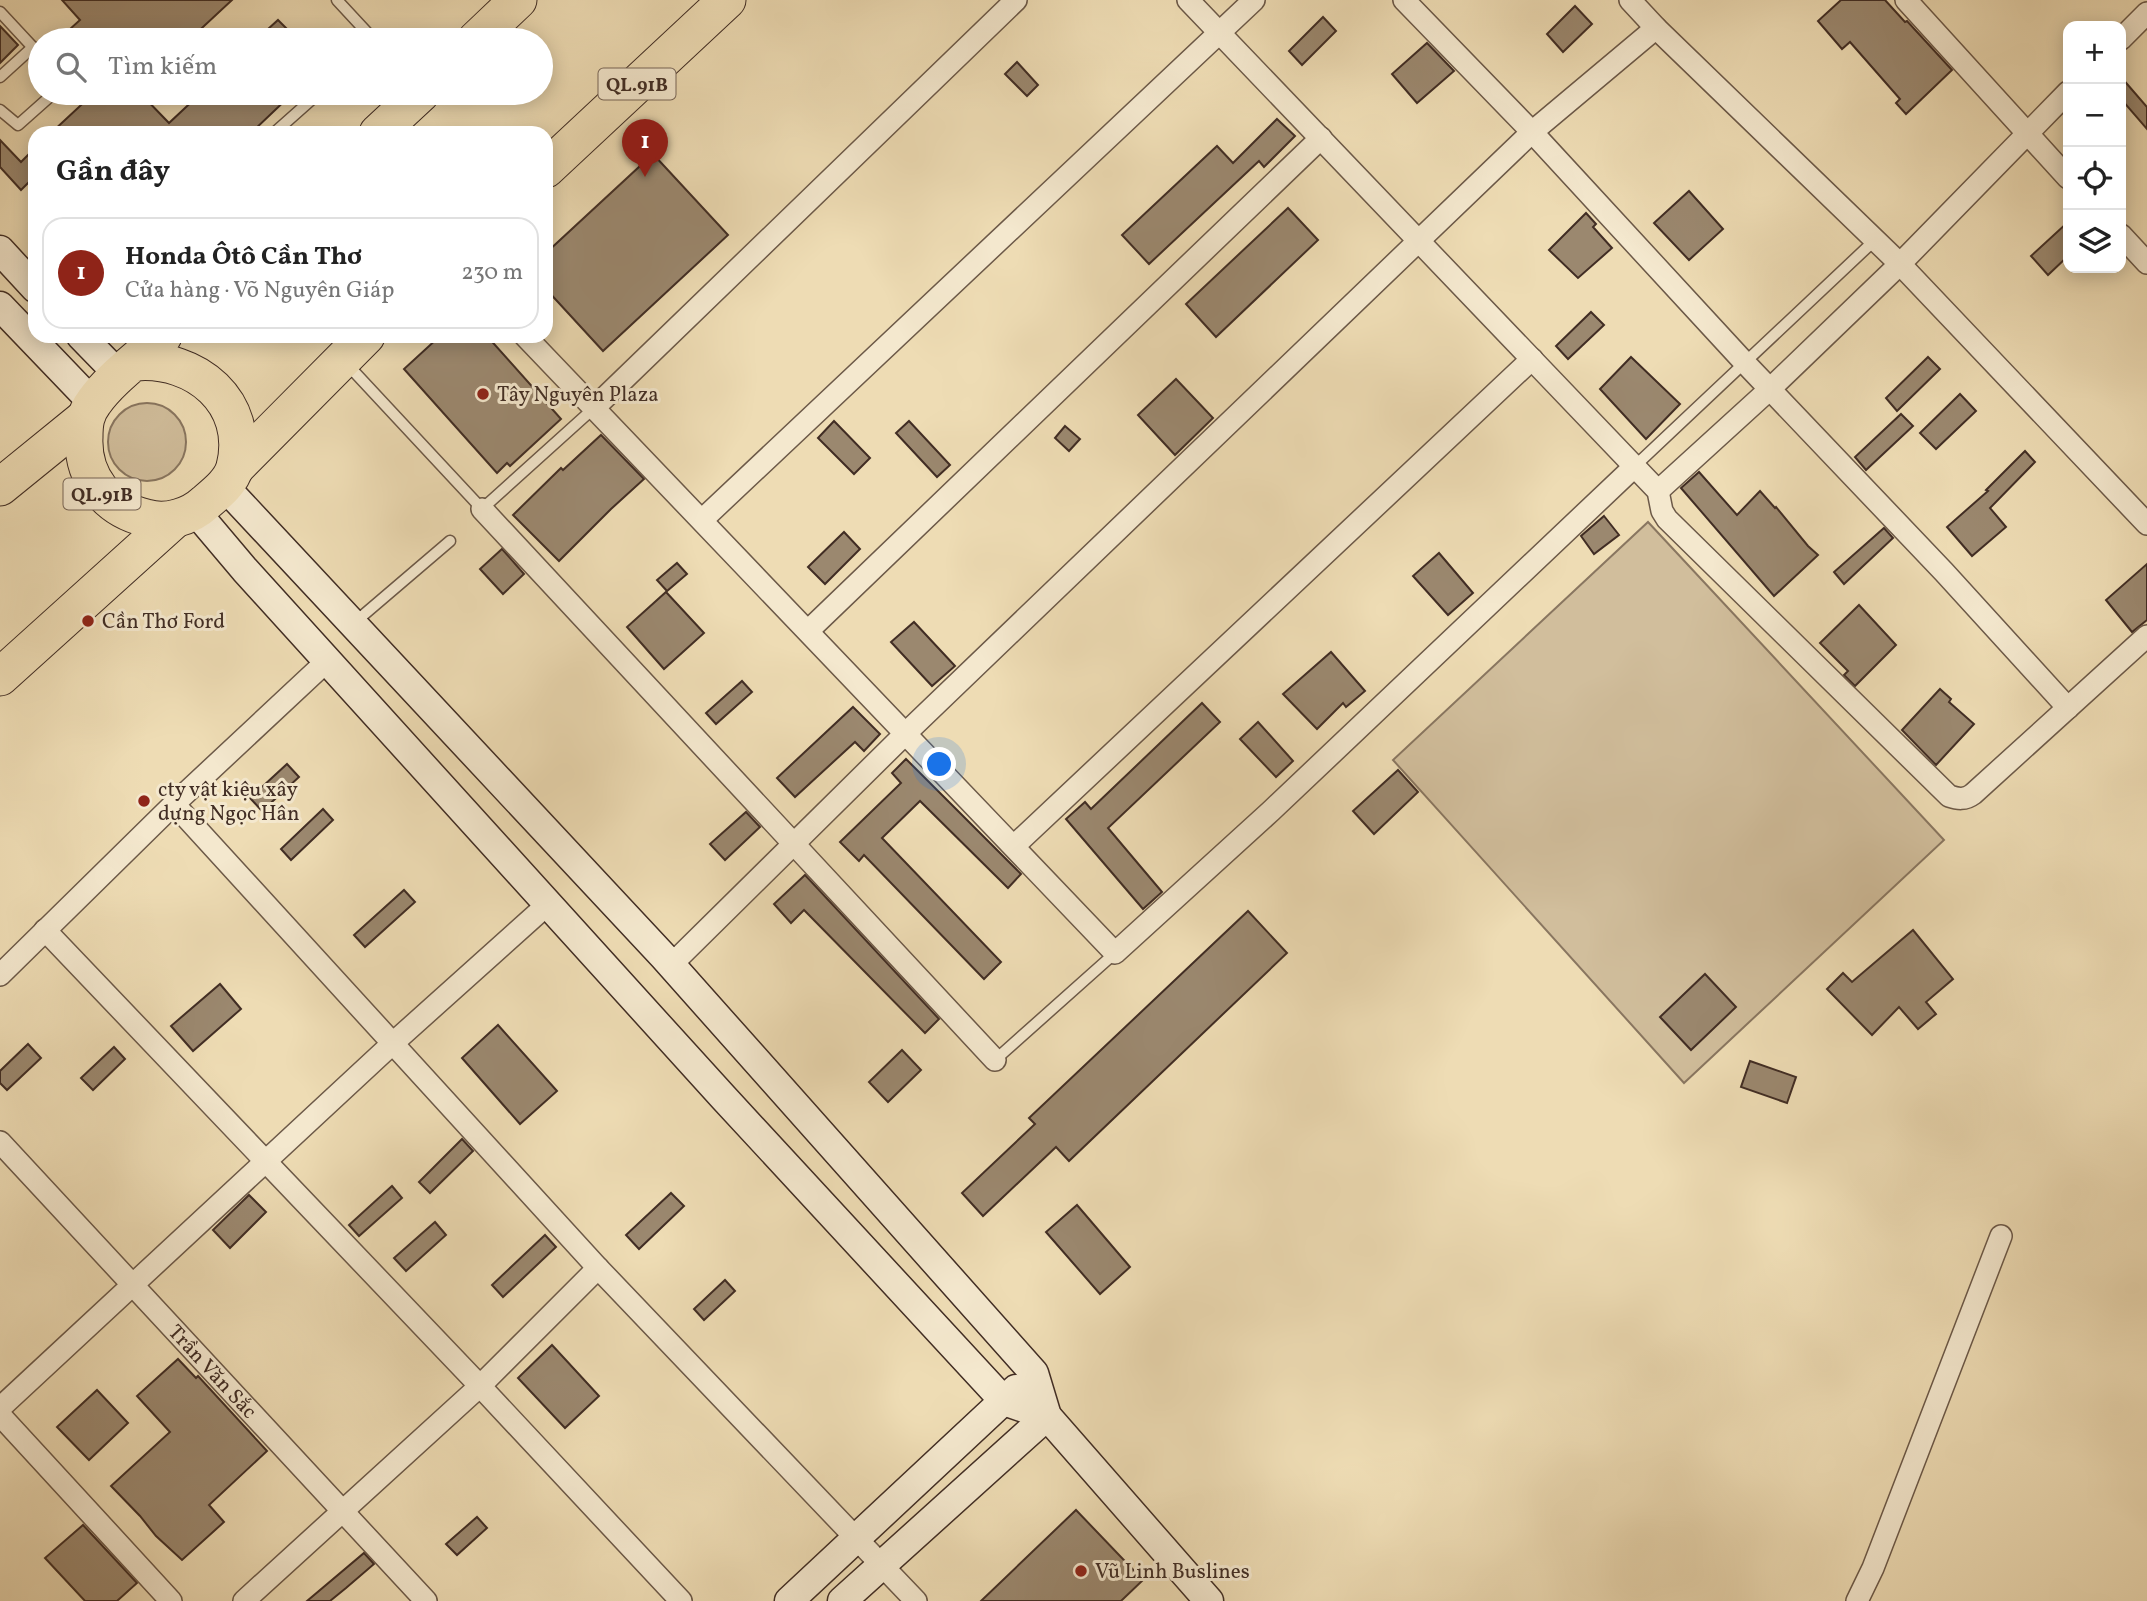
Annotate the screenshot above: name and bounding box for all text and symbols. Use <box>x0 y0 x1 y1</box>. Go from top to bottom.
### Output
map controls <box>2063 21 2126 273</box>
button: + <box>2063 21 2126 84</box>
search box <box>28 28 553 105</box>
icon: search <box>52 48 90 86</box>
text: Tìm kiếm <box>108 49 217 85</box>
road number: QL.91B <box>598 68 676 100</box>
button: − <box>2063 84 2126 147</box>
pin: 1 <box>622 119 668 177</box>
button: locate <box>2063 147 2126 210</box>
text: Gần đây <box>56 151 170 193</box>
button: layers <box>2063 210 2126 273</box>
text: Honda Ôtô Cần Thơ <box>125 239 363 275</box>
text: 1 <box>76 257 86 289</box>
text: 230 m <box>461 257 523 289</box>
text: Cửa hàng · Võ Nguyên Giáp <box>125 275 395 307</box>
place label: Tây Nguyên Plaza <box>497 381 659 410</box>
marker: Tây Nguyên Plaza <box>475 386 491 402</box>
road number: QL.91B <box>64 478 140 509</box>
place label: Cần Thơ Ford <box>102 608 225 637</box>
marker: Cần Thơ Ford <box>80 613 96 629</box>
your location <box>922 747 956 781</box>
place label: cty vật kiệu xây dựng Ngọc Hân <box>158 776 299 829</box>
marker: cty vật kiệu xây dựng Ngọc Hân <box>136 793 152 809</box>
street label: Trần Văn Sắc <box>161 1319 263 1426</box>
place label: Vũ Linh Buslines <box>1095 1558 1250 1587</box>
marker: Vũ Linh Buslines <box>1073 1563 1089 1579</box>

